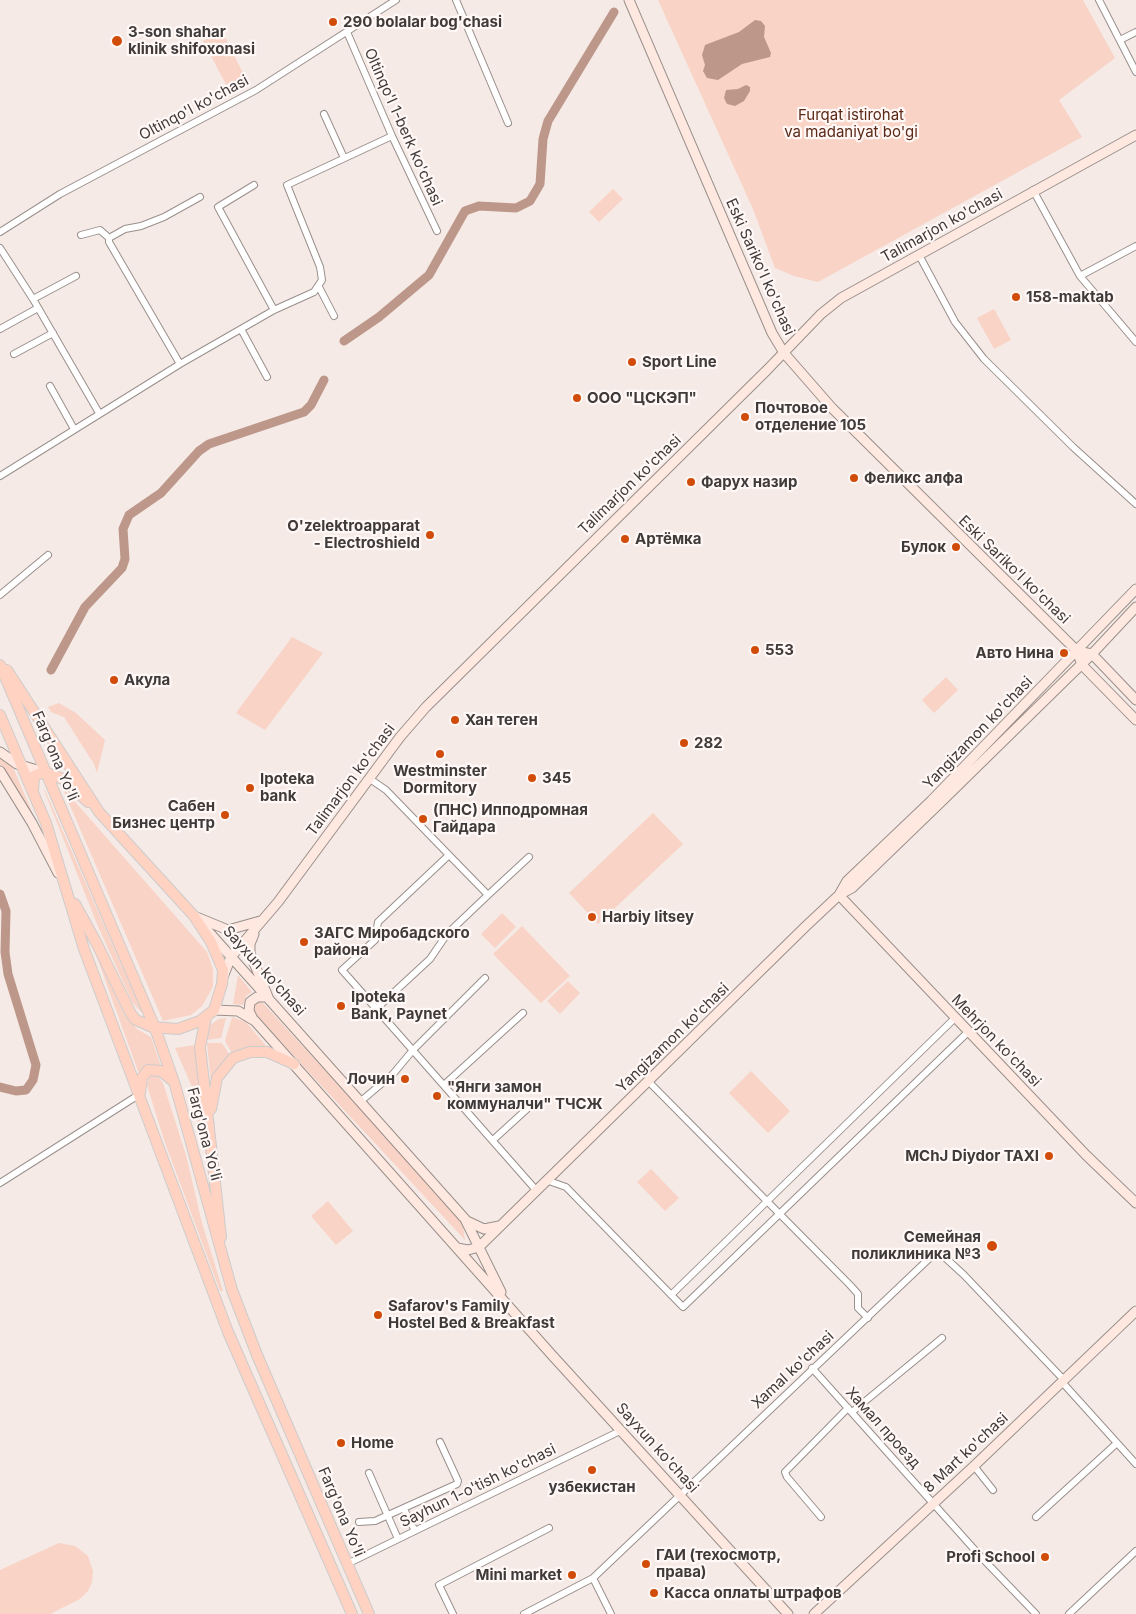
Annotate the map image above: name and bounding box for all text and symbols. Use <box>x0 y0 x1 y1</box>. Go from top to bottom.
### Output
place label: 290 bolalar bog'chasi <box>343 13 502 31</box>
marker: 290 bolalar bog'chasi <box>327 16 339 28</box>
place label: 3-son shahar klinik shifoxonasi <box>128 23 255 58</box>
marker: 3-son shahar klinik shifoxonasi <box>110 34 124 48</box>
street label: Oltinqo'l 1-berk ko'chasi <box>360 45 446 209</box>
street label: Oltinqo'l ko'chasi <box>136 72 252 144</box>
park label: Furqat istirohat va madaniyat bo'gi <box>784 106 918 141</box>
street label: Talimarjon ko'chasi <box>878 185 1006 267</box>
street label: Eski Sariko'l ko'chasi <box>722 196 798 338</box>
place label: 158-maktab <box>1026 288 1114 306</box>
marker: 158-maktab <box>1010 291 1022 303</box>
place label: Sport Line <box>642 353 717 371</box>
marker: Sport Line <box>626 356 638 368</box>
place label: ООО "ЦСКЭП" <box>587 389 697 407</box>
marker: ООО "ЦСКЭП" <box>571 392 583 404</box>
place label: Почтовое отделение 105 <box>755 399 866 434</box>
marker: Почтовое отделение 105 <box>739 411 751 423</box>
street label: Talimarjon ko'chasi <box>575 431 685 539</box>
place label: Феликс алфа <box>864 469 963 487</box>
marker: Феликс алфа <box>848 472 860 484</box>
place label: Фарух назир <box>701 473 797 491</box>
marker: Фарух назир <box>685 476 697 488</box>
street label: Eski Sariko'l ko'chasi <box>955 512 1073 628</box>
place label: O'zelektroapparat - Electroshield <box>287 517 420 552</box>
marker: O'zelektroapparat - Electroshield <box>424 529 436 541</box>
place label: Артёмка <box>635 530 702 548</box>
marker: Артёмка <box>619 533 631 545</box>
place label: Булок <box>901 538 946 556</box>
marker: Булок <box>950 541 962 553</box>
place label: 553 <box>765 641 794 659</box>
marker: 553 <box>749 644 761 656</box>
place label: Авто Нина <box>976 644 1054 662</box>
marker: Авто Нина <box>1058 647 1070 659</box>
place label: Акула <box>124 671 170 689</box>
street label: Yangizamon ko'chasi <box>920 673 1036 793</box>
marker: Акула <box>108 674 120 686</box>
street label: Farg'ona Yo'li <box>28 708 82 804</box>
place label: Хан теген <box>465 711 538 729</box>
marker: Хан теген <box>449 714 461 726</box>
street label: Talimarjon ko'chasi <box>303 720 399 840</box>
place label: 282 <box>694 734 723 752</box>
marker: 282 <box>678 737 690 749</box>
marker: Westminster Dormitory <box>434 748 446 760</box>
place label: Westminster Dormitory <box>393 762 487 797</box>
place label: 345 <box>542 769 571 787</box>
place label: Ipoteka bank <box>260 770 315 805</box>
marker: 345 <box>526 772 538 784</box>
marker: Ipoteka bank <box>244 782 256 794</box>
place label: Сабен Бизнес центр <box>112 797 215 832</box>
place label: (ПНС) Ипподромная Гайдара <box>433 801 588 836</box>
marker: Сабен Бизнес центр <box>219 809 231 821</box>
marker: (ПНС) Ипподромная Гайдара <box>417 813 429 825</box>
place label: Harbiy litsey <box>602 908 694 926</box>
marker: Harbiy litsey <box>586 911 598 923</box>
street label: Sayxun ko'chasi <box>219 922 309 1020</box>
place label: ЗАГС Миробадского района <box>314 924 470 959</box>
marker: ЗАГС Миробадского района <box>298 936 310 948</box>
street label: Yangizamon ko'chasi <box>613 980 733 1096</box>
place label: Ipoteka Bank, Paynet <box>351 988 447 1023</box>
street label: Mehrjon ko'chasi <box>947 991 1045 1091</box>
marker: Ipoteka Bank, Paynet <box>335 1000 347 1012</box>
place label: Лочин <box>347 1070 395 1088</box>
marker: Лочин <box>399 1073 411 1085</box>
place label: "Янги замон коммуналчи" ТЧСЖ <box>447 1078 603 1113</box>
street label: Farg'ona Yo'li <box>183 1085 225 1183</box>
marker: "Янги замон коммуналчи" ТЧСЖ <box>431 1090 443 1102</box>
place label: MChJ Diydor TAXI <box>905 1147 1039 1165</box>
marker: MChJ Diydor TAXI <box>1043 1150 1055 1162</box>
place label: Семейная поликлиника №3 <box>851 1228 981 1263</box>
marker: Семейная поликлиника №3 <box>985 1239 999 1253</box>
place label: Safarov's Family Hostel Bed & Breakfast <box>388 1297 555 1332</box>
marker: Safarov's Family Hostel Bed & Breakfast <box>372 1309 384 1321</box>
street label: Xamal ko'chasi <box>748 1327 838 1413</box>
street label: Хамал проезд <box>842 1384 924 1472</box>
street label: Sayxun ko'chasi <box>612 1399 702 1497</box>
street label: 8 Mart ko'chasi <box>920 1409 1012 1497</box>
place label: Home <box>351 1434 394 1452</box>
marker: Home <box>335 1437 347 1449</box>
street label: Sayhun 1-o'tish ko'chasi <box>397 1440 559 1532</box>
street label: Farg'ona Yo'li <box>314 1464 368 1560</box>
marker: узбекистан <box>586 1464 598 1476</box>
place label: узбекистан <box>548 1478 636 1496</box>
place label: ГАИ (техосмотр, права) <box>656 1546 781 1581</box>
place label: Profi School <box>946 1548 1035 1566</box>
marker: Profi School <box>1039 1551 1051 1563</box>
marker: ГАИ (техосмотр, права) <box>640 1558 652 1570</box>
place label: Mini market <box>475 1566 562 1584</box>
marker: Mini market <box>566 1569 578 1581</box>
place label: Касса оплаты штрафов <box>664 1584 842 1602</box>
marker: Касса оплаты штрафов <box>648 1587 660 1599</box>

